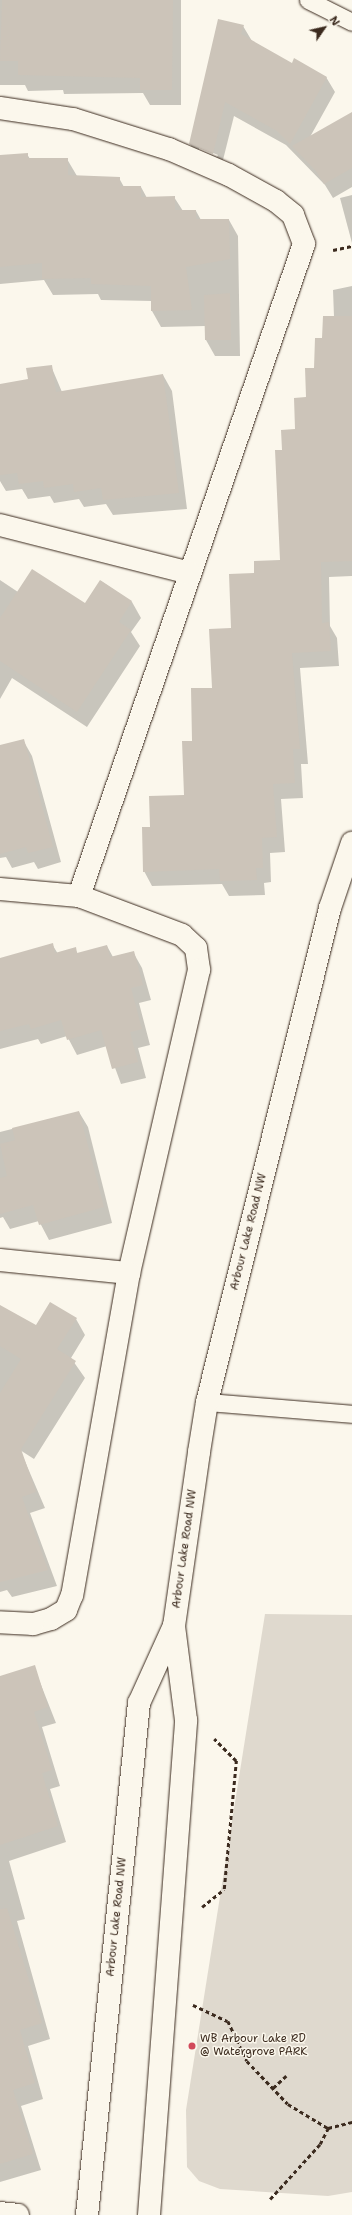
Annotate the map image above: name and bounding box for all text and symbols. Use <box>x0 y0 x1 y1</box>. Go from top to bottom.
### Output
north arrow <box>304 8 344 48</box>
text: N <box>326 13 343 29</box>
street label: Arbour Lake Road NW <box>228 1172 270 1292</box>
street label: Arbour Lake Road NW <box>170 1489 200 1609</box>
street label: Arbour Lake Road NW <box>104 1857 130 1977</box>
place label: WB Arbour Lake RD @ Watergrove PARK <box>200 2033 307 2059</box>
marker: WB Arbour Lake RD @ Watergrove PARK <box>187 2041 197 2051</box>

